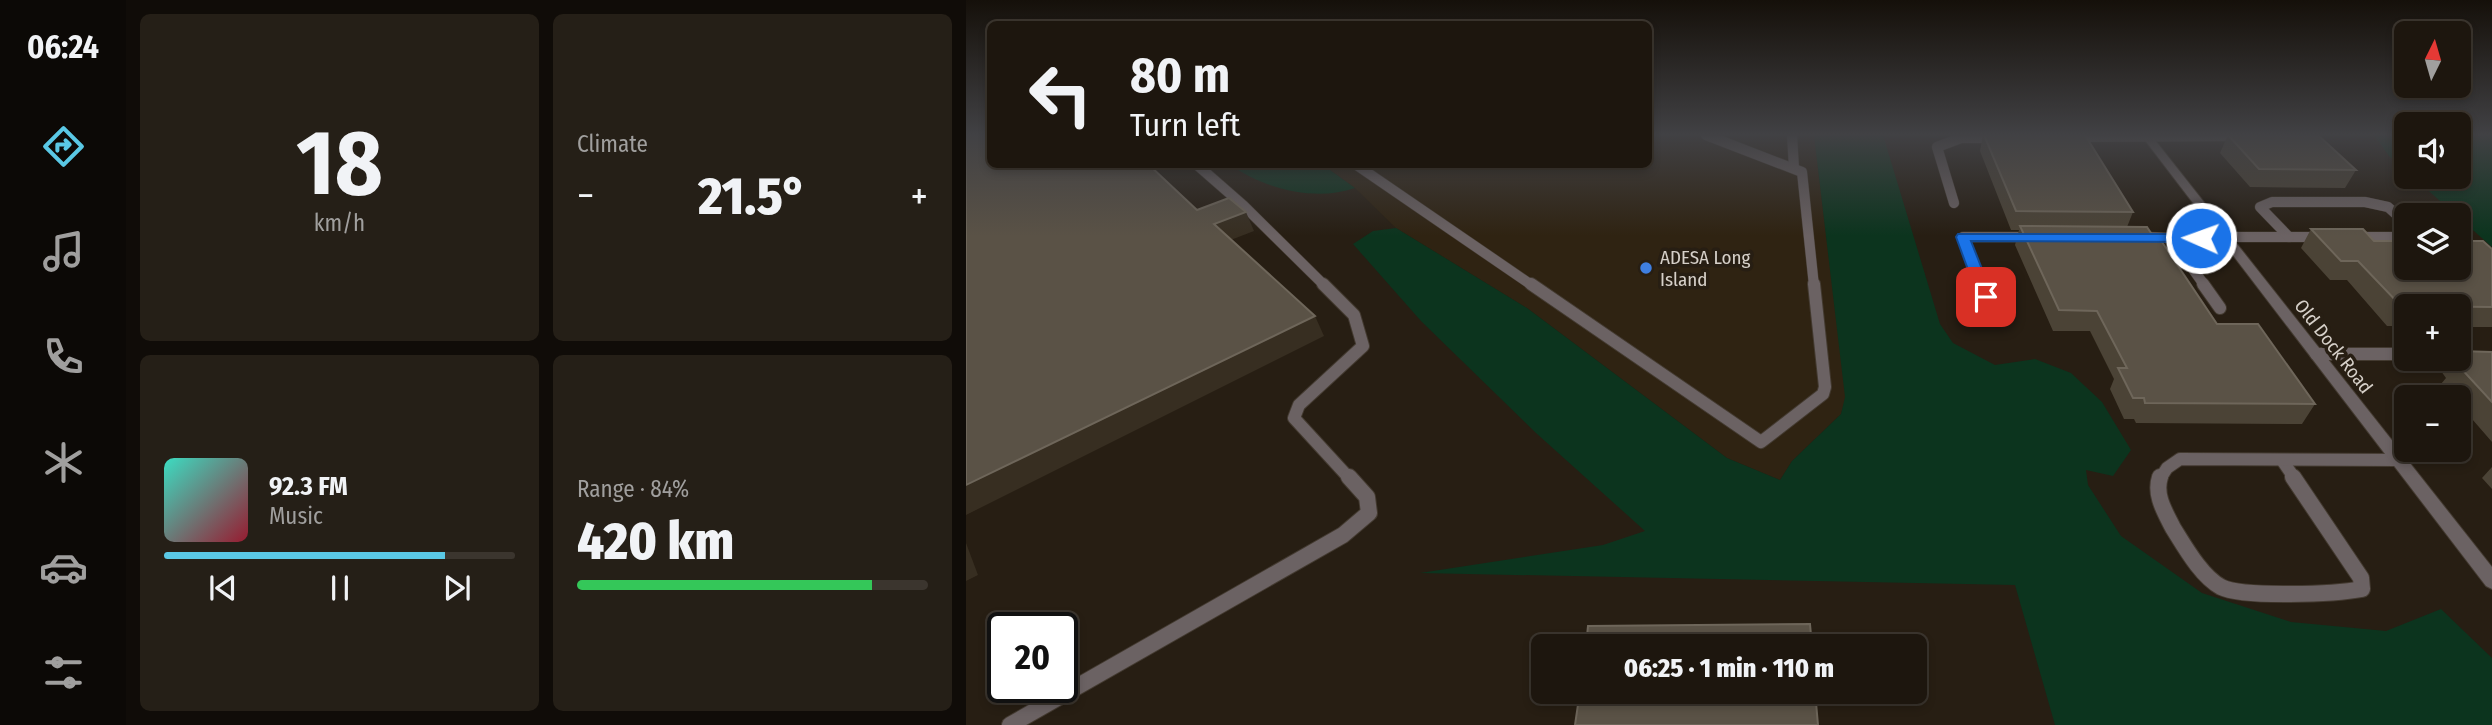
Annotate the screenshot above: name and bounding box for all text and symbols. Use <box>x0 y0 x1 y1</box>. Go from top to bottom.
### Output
north arrow <box>2394 21 2471 98</box>
map controls <box>2394 21 2471 462</box>
text: 06:24 <box>27 28 99 66</box>
text: 80 m <box>1130 46 1230 105</box>
icon: left <box>1015 49 1106 140</box>
text: Turn left <box>1130 106 1240 144</box>
text: 18 <box>296 109 383 218</box>
button: sound <box>2394 112 2471 189</box>
icon: directions <box>39 122 88 171</box>
text: Climate <box>577 130 648 158</box>
text: 21.5° <box>698 165 807 228</box>
text: − <box>577 173 594 219</box>
text: + <box>911 173 928 219</box>
position arrow <box>2164 201 2238 275</box>
button: layers <box>2394 203 2471 280</box>
text: km/h <box>314 209 365 237</box>
icon: music <box>39 227 88 276</box>
place label: ADESA Long Island <box>1660 246 1751 291</box>
marker: ADESA Long Island <box>1638 260 1654 276</box>
pin <box>1956 267 2016 327</box>
icon: arrive <box>1967 278 2005 316</box>
button: + <box>2394 294 2471 371</box>
street label: Old Dock Road <box>2290 295 2378 398</box>
icon: phone <box>39 332 88 381</box>
button: − <box>2394 385 2471 462</box>
icon: climate <box>39 438 88 487</box>
text: 92.3 FM <box>269 471 348 502</box>
text: Range · 84% <box>577 475 689 503</box>
text: Music <box>269 502 323 530</box>
text: 420 km <box>577 510 734 573</box>
icon: car <box>39 543 88 592</box>
icon: previous <box>204 569 242 607</box>
icon: pause <box>321 569 359 607</box>
icon: next <box>438 569 476 607</box>
speed limit sign: 20 <box>987 612 1078 703</box>
icon: filters <box>39 648 88 697</box>
text: 06:25 · 1 min · 110 m <box>1624 653 1834 684</box>

